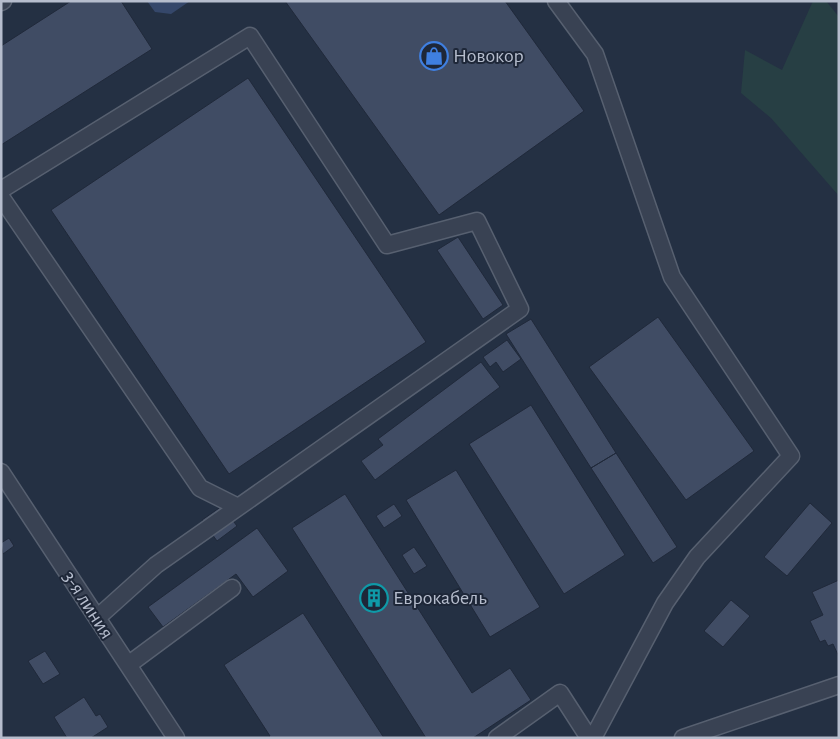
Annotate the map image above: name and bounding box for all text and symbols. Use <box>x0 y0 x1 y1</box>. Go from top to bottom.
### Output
shop icon: Новокор <box>419 41 449 71</box>
place label: Новокор <box>453 46 524 66</box>
street label: 3-я линия <box>59 567 117 643</box>
building icon: Еврокабель <box>359 583 389 613</box>
place label: Еврокабель <box>393 588 487 608</box>

